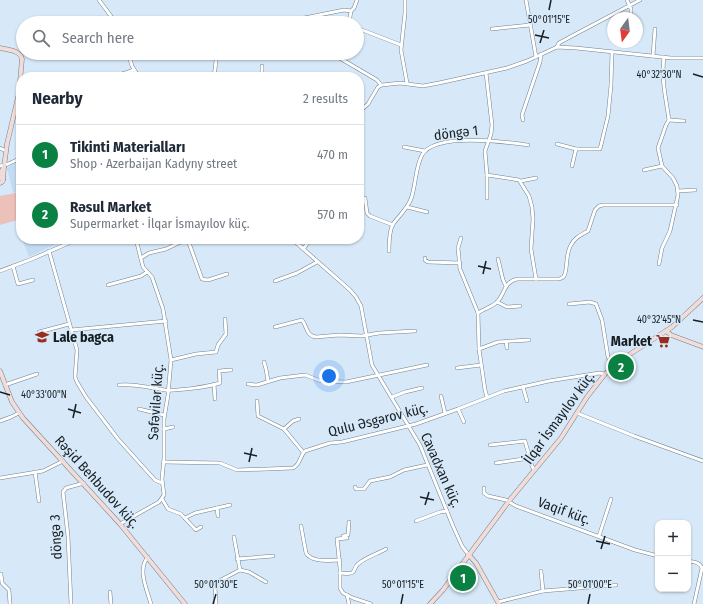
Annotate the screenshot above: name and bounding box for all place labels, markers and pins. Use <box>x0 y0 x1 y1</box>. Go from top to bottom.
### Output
school or university icon: Lale bagca <box>34 329 50 345</box>
place label: Lale bagca <box>53 329 114 346</box>
place label: Market <box>611 333 653 350</box>
supermarket icon: Market <box>655 333 671 349</box>
pin: 2 <box>608 352 634 382</box>
pin: 1 <box>450 563 476 593</box>

